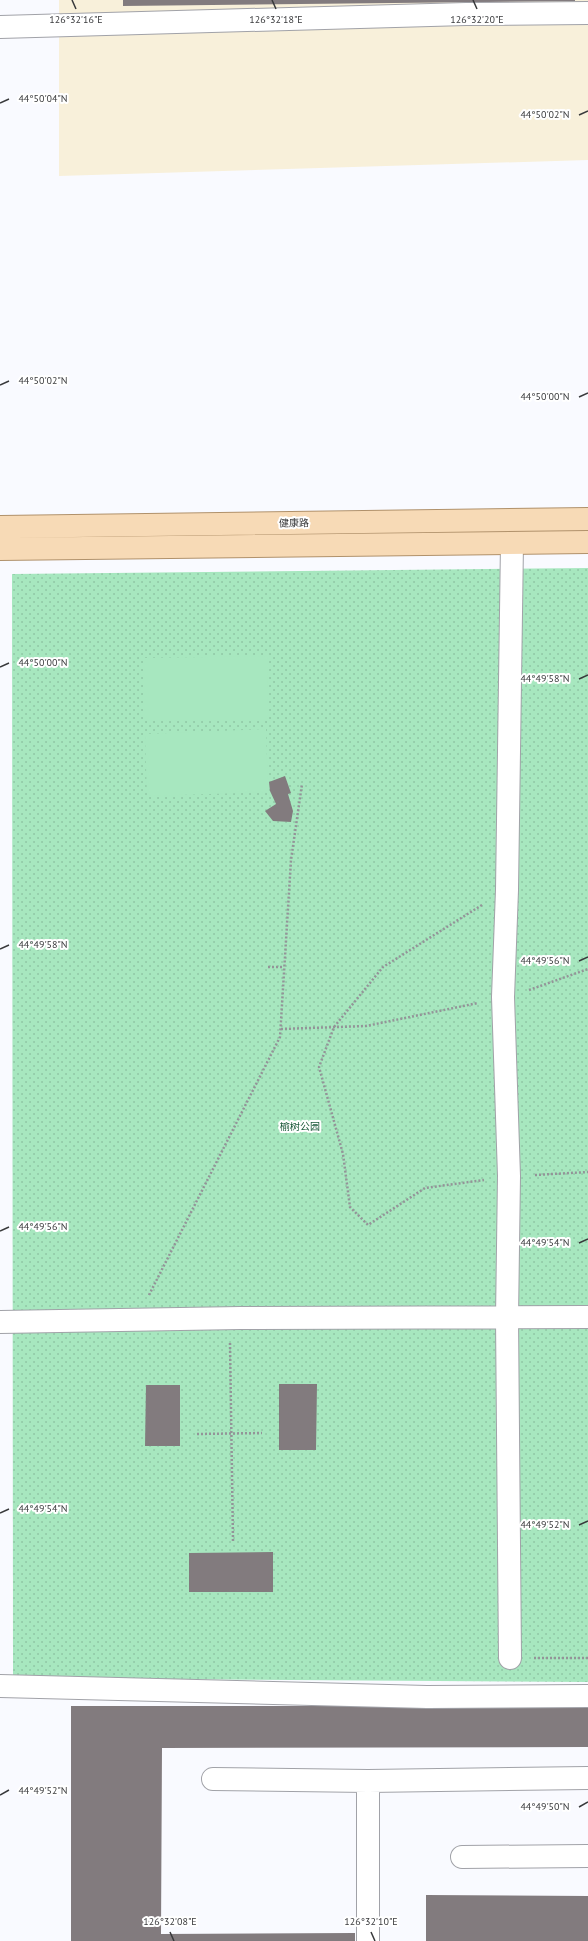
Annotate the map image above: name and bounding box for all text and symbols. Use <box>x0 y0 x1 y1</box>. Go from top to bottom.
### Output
text: 126°32'16"E <box>49 13 103 26</box>
text: 126°32'18"E <box>249 13 303 26</box>
text: 126°32'20"E <box>450 13 504 26</box>
text: 44°50'04"N <box>18 92 68 105</box>
text: 44°50'02"N <box>520 108 570 121</box>
text: 44°50'02"N <box>18 374 68 387</box>
text: 44°50'00"N <box>520 390 570 403</box>
street label: 健康路 <box>279 516 309 530</box>
text: 44°50'00"N <box>18 656 68 669</box>
text: 44°49'58"N <box>520 672 570 685</box>
text: 44°49'58"N <box>18 938 68 951</box>
text: 44°49'56"N <box>520 954 570 967</box>
park label: 榆树公园 <box>280 1120 320 1133</box>
text: 44°49'56"N <box>18 1220 68 1233</box>
text: 44°49'54"N <box>520 1236 570 1249</box>
text: 44°49'54"N <box>18 1502 68 1515</box>
text: 44°49'52"N <box>520 1518 570 1531</box>
text: 44°49'52"N <box>18 1784 68 1797</box>
text: 44°49'50"N <box>520 1800 570 1813</box>
text: 126°32'08"E <box>143 1915 197 1928</box>
text: 126°32'10"E <box>344 1915 398 1928</box>

